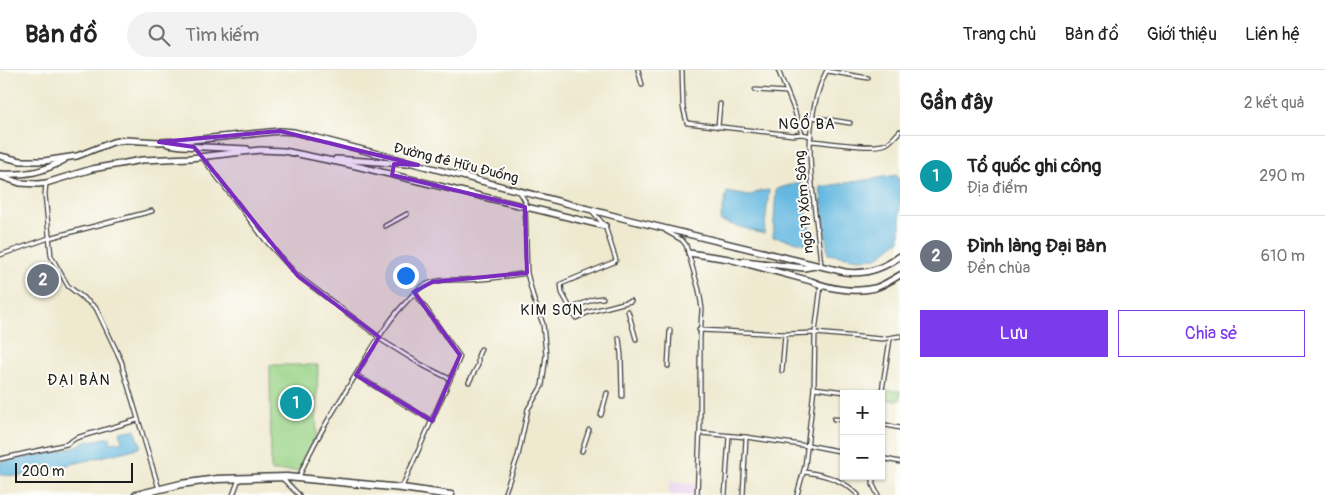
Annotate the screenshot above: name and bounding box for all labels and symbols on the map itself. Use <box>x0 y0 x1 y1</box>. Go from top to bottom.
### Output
district label: NGỔ BA <box>778 113 836 134</box>
street label: Đường đê Hữu Đuống <box>392 138 520 187</box>
street label: ngõ 19 Xóm Sông <box>791 150 817 254</box>
pin: 2 <box>27 261 59 299</box>
your location <box>393 263 419 289</box>
district label: KIM SƠN <box>520 301 584 320</box>
district label: ĐẠI BẢN <box>47 371 111 390</box>
pin: 1 <box>280 384 312 422</box>
scale bar <box>15 460 132 483</box>

